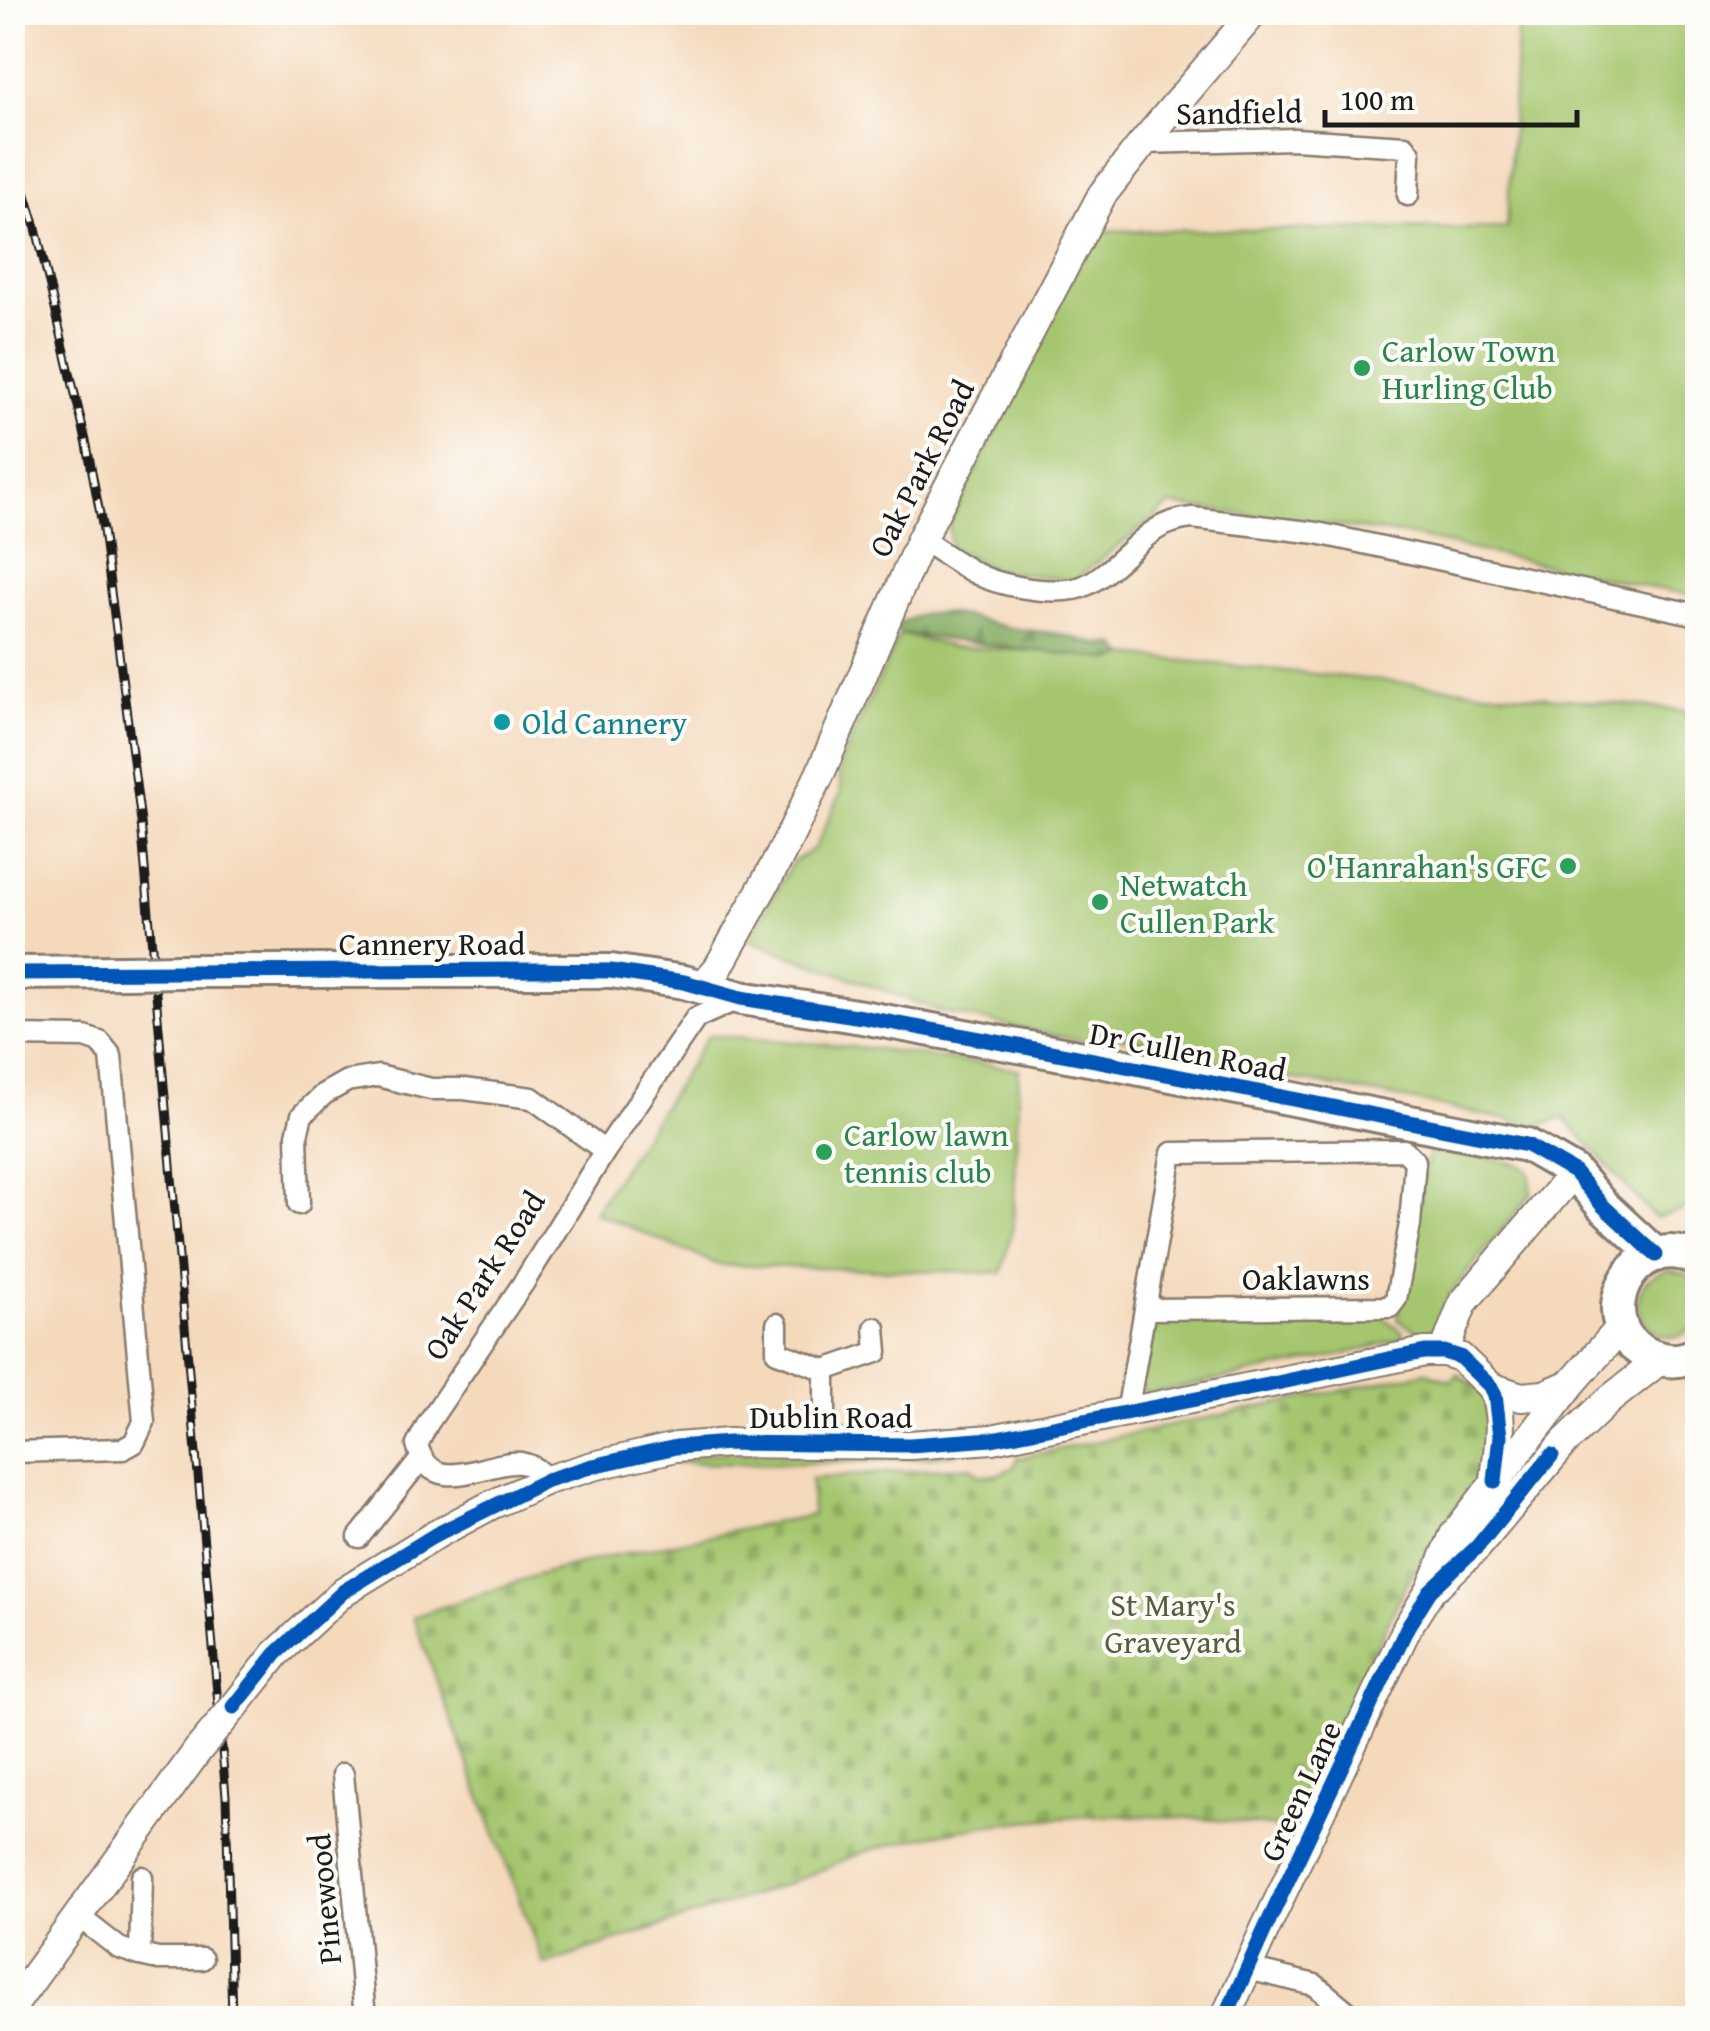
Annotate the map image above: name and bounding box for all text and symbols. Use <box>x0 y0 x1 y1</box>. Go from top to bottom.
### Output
scale bar <box>1325 65 1578 127</box>
text: 100 m <box>1340 77 1415 121</box>
street label: Sandfield <box>1176 87 1302 137</box>
place label: Carlow Town Hurling Club <box>1382 327 1556 411</box>
marker: Carlow Town Hurling Club <box>1351 357 1373 379</box>
street label: Oak Park Road <box>856 371 986 565</box>
place label: Old Cannery <box>522 699 687 746</box>
marker: Old Cannery <box>491 711 513 733</box>
place label: O'Hanrahan's GFC <box>1307 843 1548 890</box>
marker: O'Hanrahan's GFC <box>1557 855 1579 877</box>
place label: Netwatch Cullen Park <box>1120 861 1275 945</box>
marker: Netwatch Cullen Park <box>1089 891 1111 913</box>
street label: Cannery Road <box>339 920 525 967</box>
street label: Dr Cullen Road <box>1086 1009 1290 1093</box>
place label: Carlow lawn tennis club <box>844 1111 1009 1195</box>
marker: Carlow lawn tennis club <box>813 1141 835 1163</box>
street label: Oak Park Road <box>412 1181 556 1369</box>
street label: Oaklawns <box>1242 1255 1370 1302</box>
street label: Dublin Road <box>749 1393 913 1440</box>
park label: St Mary's Graveyard <box>1104 1581 1242 1665</box>
street label: Green Lane <box>1247 1713 1353 1869</box>
street label: Pinewood <box>295 1832 353 1966</box>

